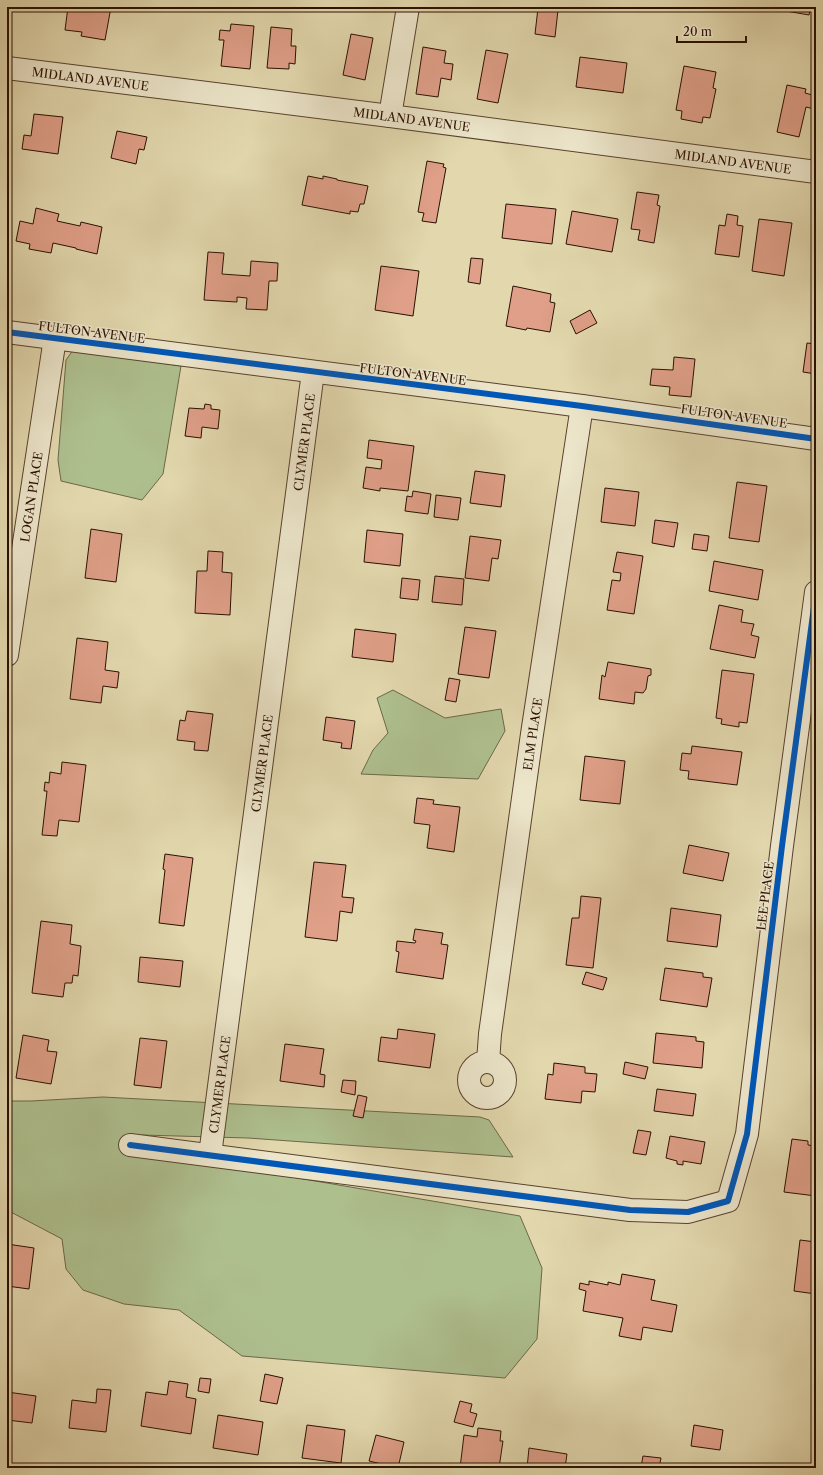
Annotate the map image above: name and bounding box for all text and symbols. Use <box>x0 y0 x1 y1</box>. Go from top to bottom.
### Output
scale bar <box>677 18 746 44</box>
text: 20 m <box>683 24 712 39</box>
street label: MIDLAND AVENUE <box>31 64 150 93</box>
street label: MIDLAND AVENUE <box>352 104 471 134</box>
street label: MIDLAND AVENUE <box>674 146 792 176</box>
street label: FULTON AVENUE <box>38 318 146 346</box>
street label: FULTON AVENUE <box>359 360 467 388</box>
street label: CLYMER PLACE <box>290 392 318 492</box>
street label: FULTON AVENUE <box>680 401 788 431</box>
street label: LOGAN PLACE <box>17 451 45 543</box>
street label: ELM PLACE <box>519 697 545 771</box>
street label: CLYMER PLACE <box>248 714 275 813</box>
street label: LEE PLACE <box>753 861 777 931</box>
street label: CLYMER PLACE <box>205 1035 233 1134</box>

